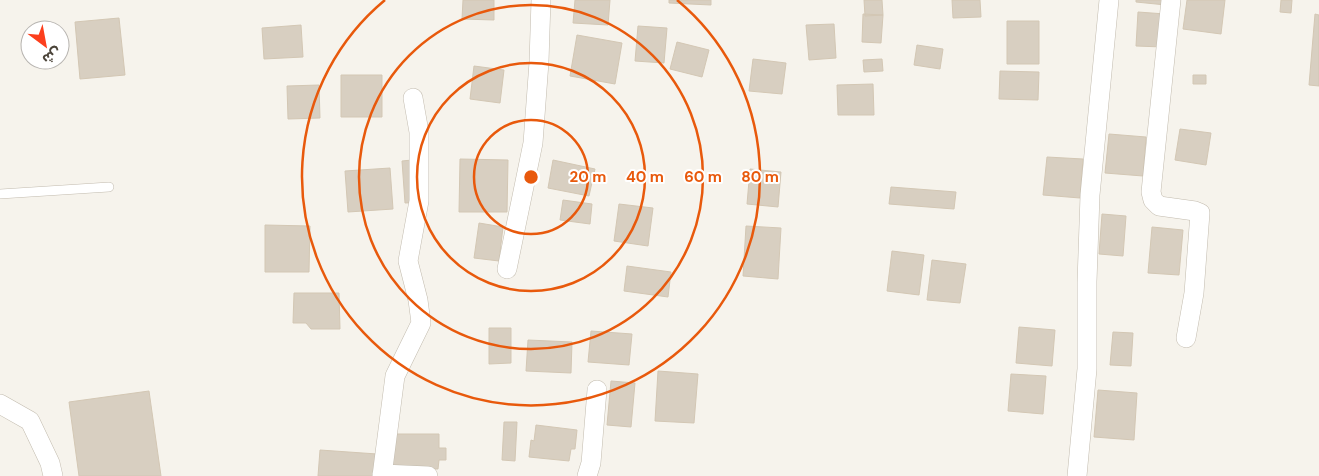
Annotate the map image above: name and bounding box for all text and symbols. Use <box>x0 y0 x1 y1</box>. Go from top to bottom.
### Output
north arrow <box>20 20 70 70</box>
text: ش <box>39 43 65 69</box>
text: 20 m <box>570 167 606 187</box>
text: 40 m <box>626 167 664 187</box>
text: 60 m <box>684 167 722 187</box>
text: 80 m <box>741 167 779 187</box>
centre of rings <box>522 168 540 186</box>

